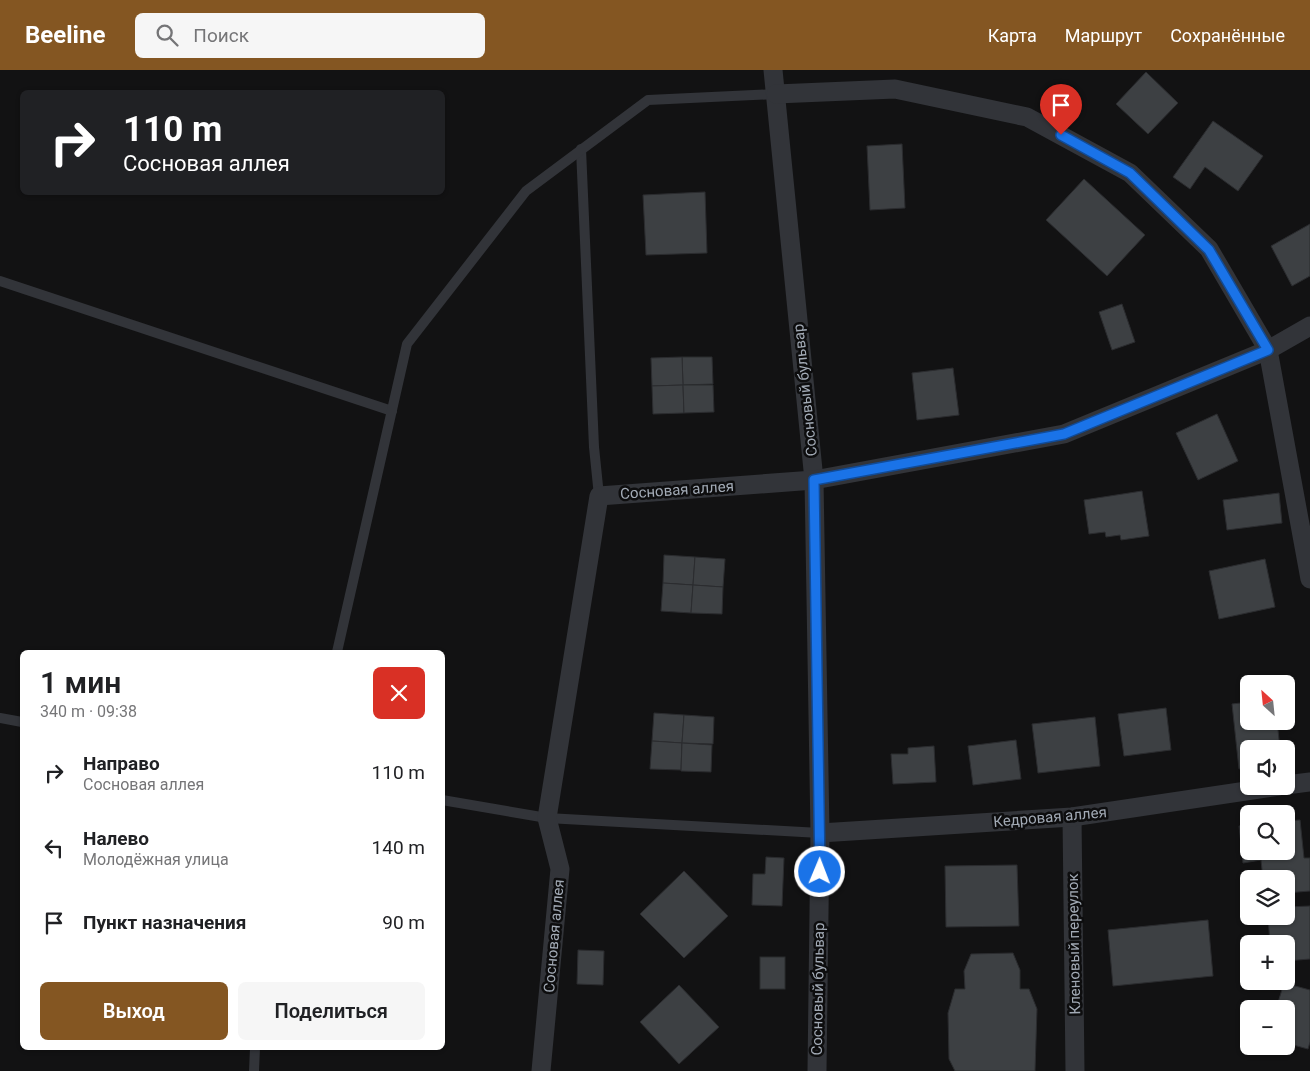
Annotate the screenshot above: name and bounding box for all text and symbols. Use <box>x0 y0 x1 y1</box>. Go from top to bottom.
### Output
search box <box>135 13 485 58</box>
text: Beeline <box>25 21 105 49</box>
icon: search <box>153 21 181 49</box>
text: Поиск <box>193 24 249 47</box>
text: Карта <box>988 25 1037 46</box>
text: Маршрут <box>1065 25 1142 46</box>
text: Сохранённые <box>1170 25 1285 46</box>
pin <box>1040 84 1082 135</box>
icon: arrive <box>1047 91 1075 119</box>
text: 110 m <box>123 109 222 150</box>
icon: right <box>40 110 105 175</box>
text: Сосновая аллея <box>123 151 290 176</box>
street label: Сосновый бульвар <box>789 323 821 457</box>
street label: Сосновая аллея <box>620 477 734 503</box>
text: 1 мин <box>40 665 121 700</box>
button: close <box>373 667 425 719</box>
north arrow <box>1240 675 1295 730</box>
map controls <box>1240 675 1295 1055</box>
text: 340 m · 09:38 <box>40 702 137 721</box>
button: sound <box>1240 740 1295 795</box>
text: Направо <box>83 752 160 775</box>
icon: right <box>40 759 68 787</box>
text: 110 m <box>372 761 425 784</box>
text: Сосновая аллея <box>83 775 204 794</box>
street label: Кедровая аллея <box>993 803 1107 831</box>
button: search <box>1240 805 1295 860</box>
text: Налево <box>83 827 149 850</box>
icon: left <box>40 834 68 862</box>
text: 140 m <box>372 836 425 859</box>
position arrow <box>793 845 845 897</box>
text: Молодёжная улица <box>83 850 229 869</box>
button: layers <box>1240 870 1295 925</box>
street label: Кленовый переулок <box>1064 873 1084 1015</box>
street label: Сосновая аллея <box>540 879 568 993</box>
icon: arrive <box>40 909 68 937</box>
text: Пункт назначения <box>83 911 246 934</box>
text: 90 m <box>382 911 425 934</box>
street label: Сосновый бульвар <box>808 922 828 1056</box>
button: + <box>1240 935 1295 990</box>
button: Выход <box>40 982 228 1040</box>
button: Поделиться <box>238 982 425 1040</box>
button: − <box>1240 1000 1295 1055</box>

